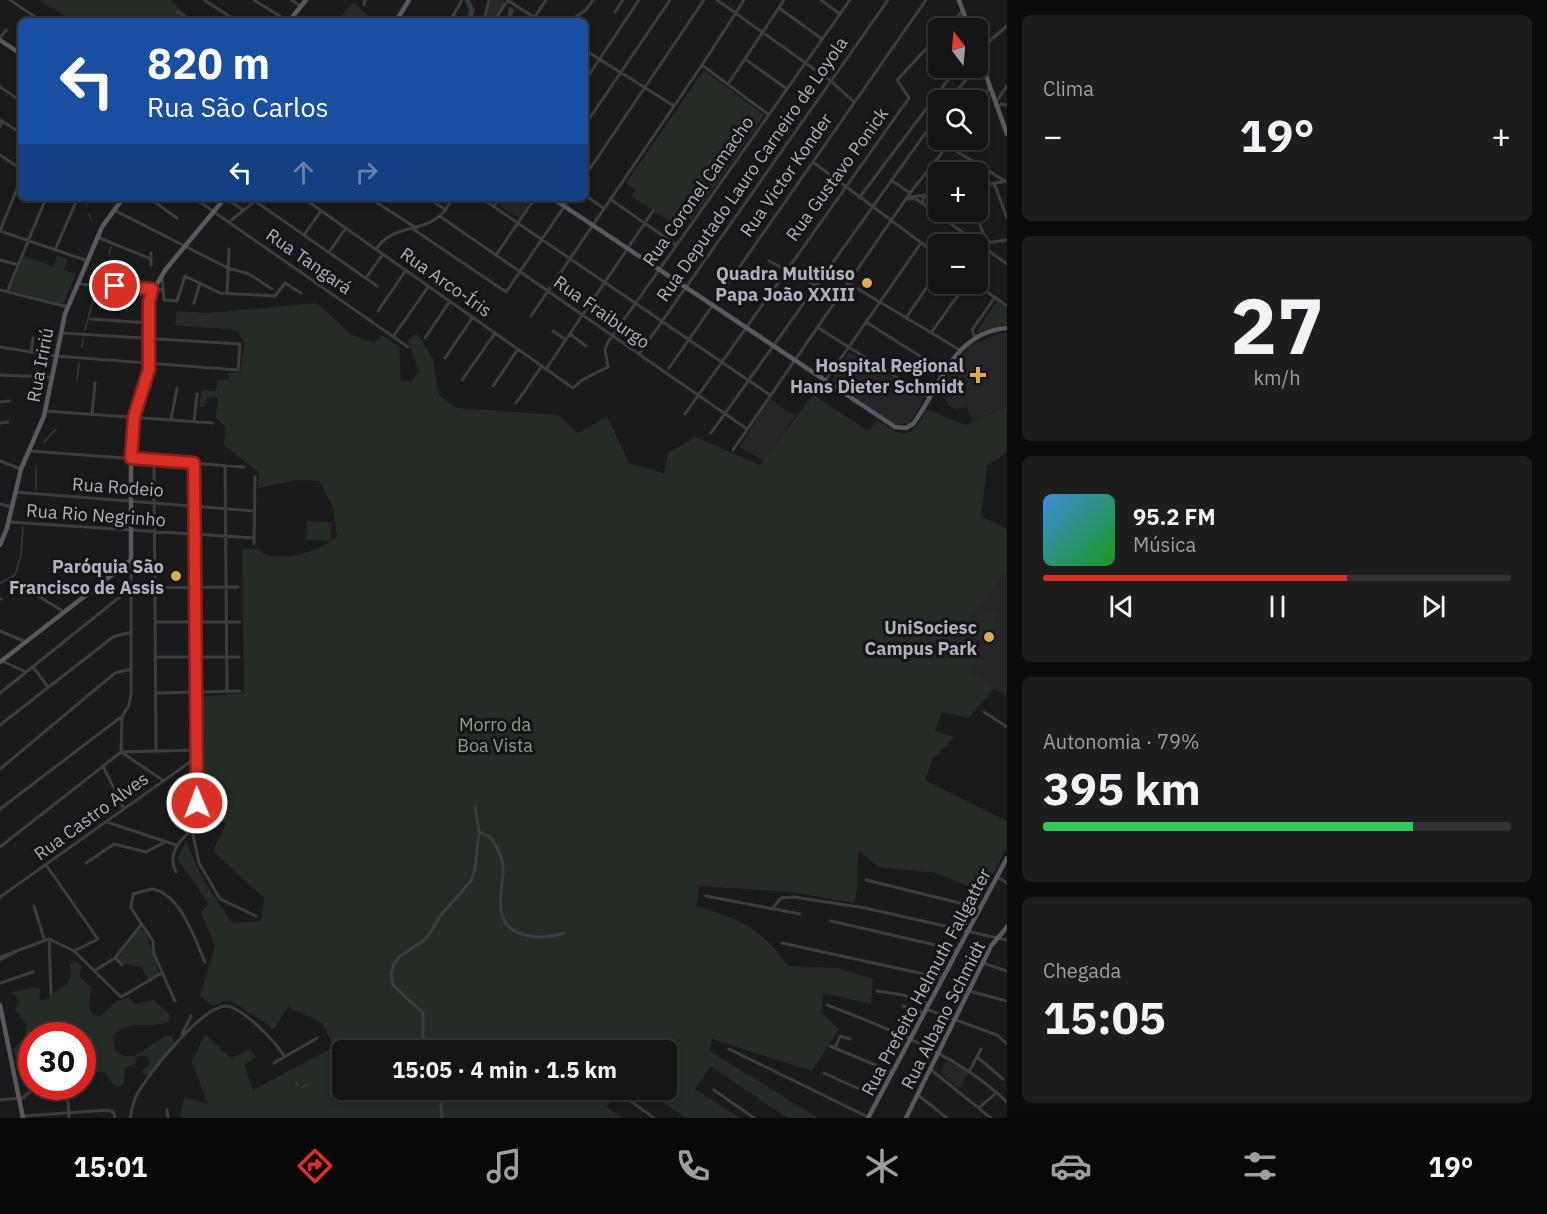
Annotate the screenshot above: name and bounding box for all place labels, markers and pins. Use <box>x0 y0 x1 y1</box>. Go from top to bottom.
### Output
pin <box>89 260 140 311</box>
place label: Quadra Multiúso Papa João XXIII <box>715 262 855 306</box>
marker: Quadra Multiúso Papa João XXIII <box>860 276 874 290</box>
place label: Hospital Regional Hans Dieter Schmidt <box>790 354 965 398</box>
marker: Hospital Regional Hans Dieter Schmidt <box>969 366 987 384</box>
place label: Paróquia São Francisco de Assis <box>9 555 164 599</box>
marker: Paróquia São Francisco de Assis <box>169 569 183 583</box>
place label: UniSociesc Campus Park <box>865 616 978 660</box>
marker: UniSociesc Campus Park <box>982 630 996 644</box>

